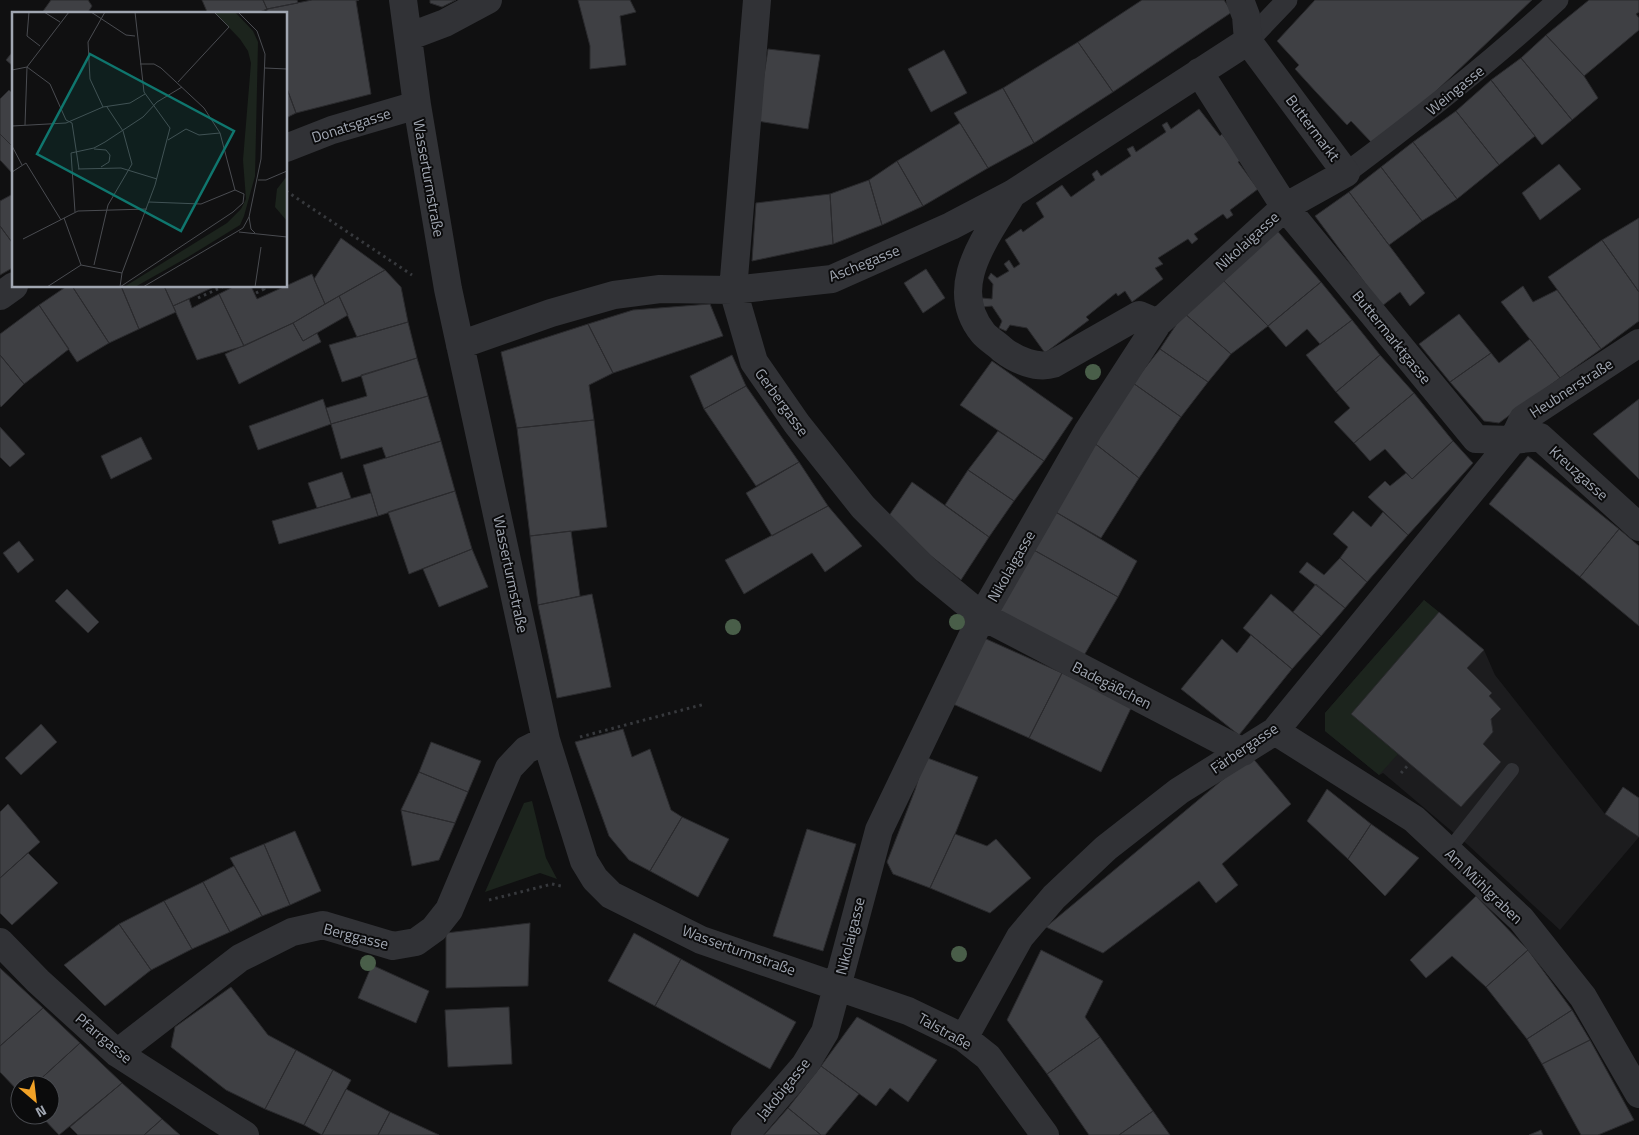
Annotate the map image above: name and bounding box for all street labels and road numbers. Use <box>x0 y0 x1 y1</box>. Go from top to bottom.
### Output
street label: Weingasse <box>1421 59 1489 121</box>
street label: Buttermarkt <box>1280 90 1346 167</box>
street label: Donatsgasse <box>308 101 394 149</box>
street label: Wasserturmstraße <box>407 117 451 239</box>
street label: Nikolaigasse <box>1210 206 1284 276</box>
street label: Aschegasse <box>825 238 903 288</box>
street label: Buttermarktgasse <box>1347 285 1437 389</box>
street label: Heubnerstraße <box>1525 352 1617 424</box>
street label: Gerbergasse <box>749 363 815 441</box>
street label: Kreuzgasse <box>1544 440 1614 506</box>
street label: Wasserturmstraße <box>487 513 535 635</box>
street label: Nikolaigasse <box>981 526 1041 606</box>
street label: Badegäßchen <box>1068 655 1156 715</box>
street label: Färbergasse <box>1205 717 1283 779</box>
street label: Am Mühlgraben <box>1440 843 1528 929</box>
street label: Nikolaigasse <box>829 895 871 977</box>
street label: Berggasse <box>321 917 391 955</box>
street label: Wasserturmstraße <box>679 919 799 981</box>
street label: Pfarrgasse <box>70 1007 138 1069</box>
street label: Talstraße <box>914 1007 976 1055</box>
street label: Jakobigasse <box>751 1053 815 1125</box>

